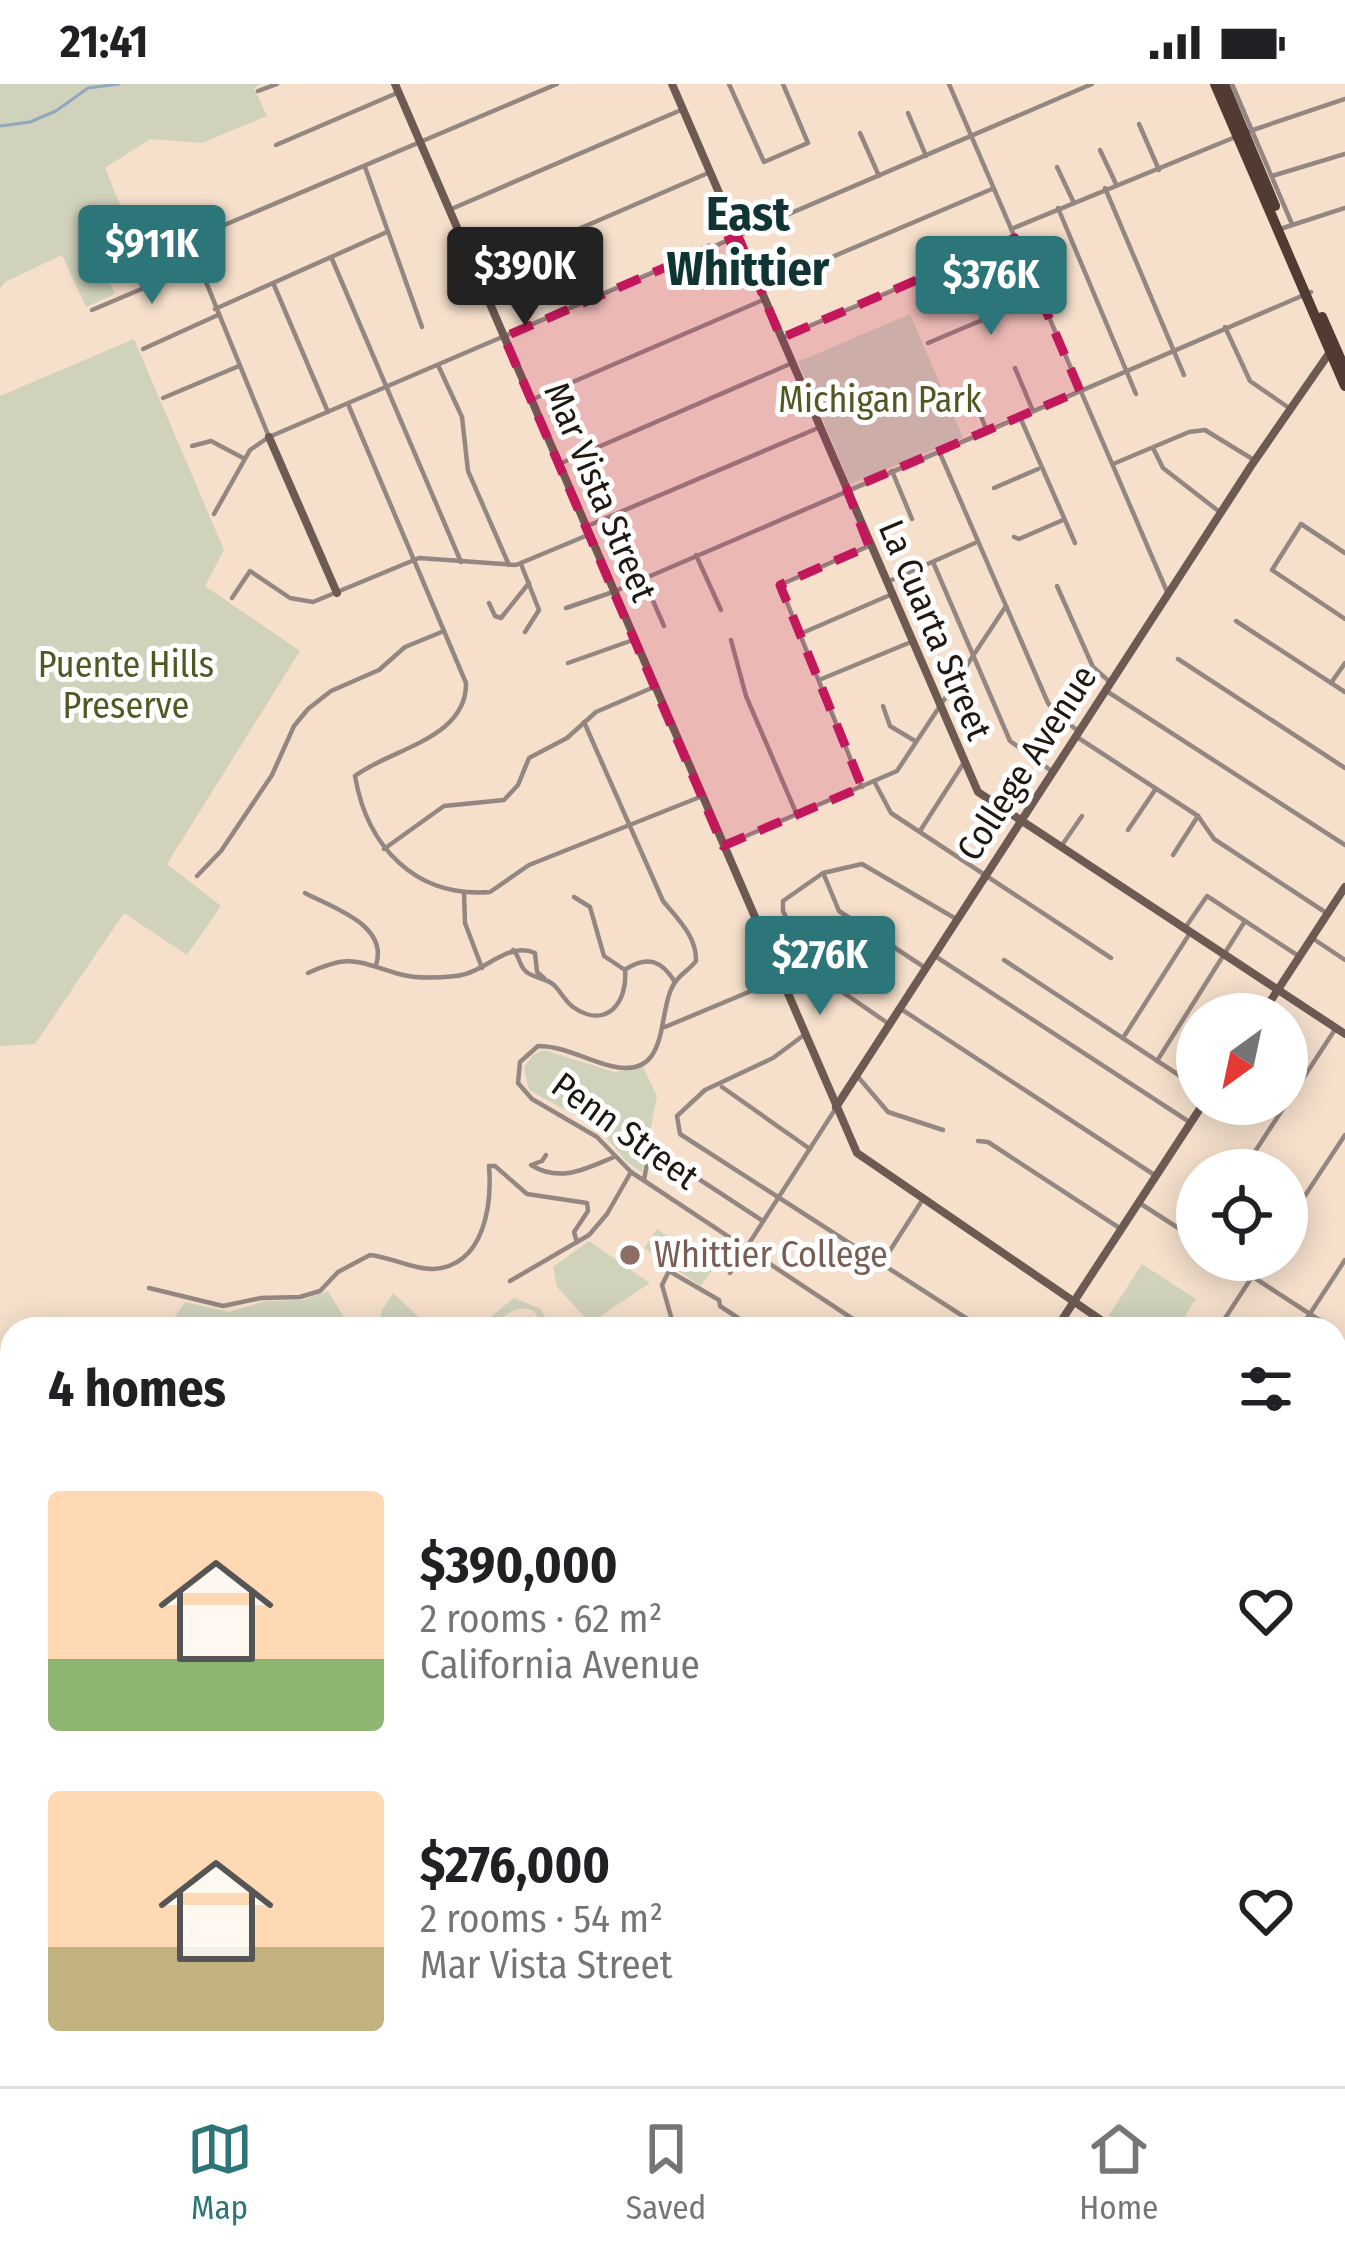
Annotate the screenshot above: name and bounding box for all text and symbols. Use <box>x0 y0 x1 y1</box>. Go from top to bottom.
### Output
text: 21:41 <box>60 15 148 69</box>
district label: East Whittier <box>667 185 830 298</box>
pin: $911K <box>68 205 236 307</box>
text: $911K <box>105 221 199 267</box>
pin: $390K <box>441 227 609 329</box>
pin: $376K <box>907 236 1075 338</box>
text: $390K <box>474 243 576 289</box>
text: $376K <box>943 252 1039 298</box>
street label: Mar Vista Street <box>534 376 666 608</box>
park label: Michigan Park <box>778 378 982 422</box>
street label: La Cuarta Street <box>869 513 1001 747</box>
park label: Puente Hills Preserve <box>38 643 214 728</box>
street label: College Avenue <box>948 657 1106 869</box>
pin: $276K <box>736 916 904 1018</box>
text: $276K <box>772 932 868 978</box>
north arrow <box>1176 993 1308 1125</box>
map controls <box>1176 993 1308 1281</box>
street label: Penn Street <box>543 1063 707 1199</box>
button: locate <box>1176 1149 1308 1281</box>
place label: Whittier College <box>654 1233 888 1277</box>
marker: Whittier College <box>617 1242 643 1268</box>
icon: filters <box>1233 1356 1299 1422</box>
text: 4 homes <box>48 1358 226 1420</box>
text: $390,000 <box>420 1534 618 1596</box>
icon: home <box>144 1539 288 1683</box>
icon: heart <box>1233 1578 1299 1644</box>
text: 2 rooms · 62 m² <box>420 1596 662 1642</box>
text: California Avenue <box>420 1642 700 1688</box>
text: $276,000 <box>420 1834 610 1896</box>
icon: home <box>144 1839 288 1983</box>
icon: heart <box>1233 1878 1299 1944</box>
text: 2 rooms · 54 m² <box>420 1896 663 1942</box>
text: Mar Vista Street <box>420 1942 673 1988</box>
tab: Map <box>187 2116 253 2228</box>
tab: Saved <box>626 2116 706 2228</box>
tab: Home <box>1079 2116 1158 2228</box>

